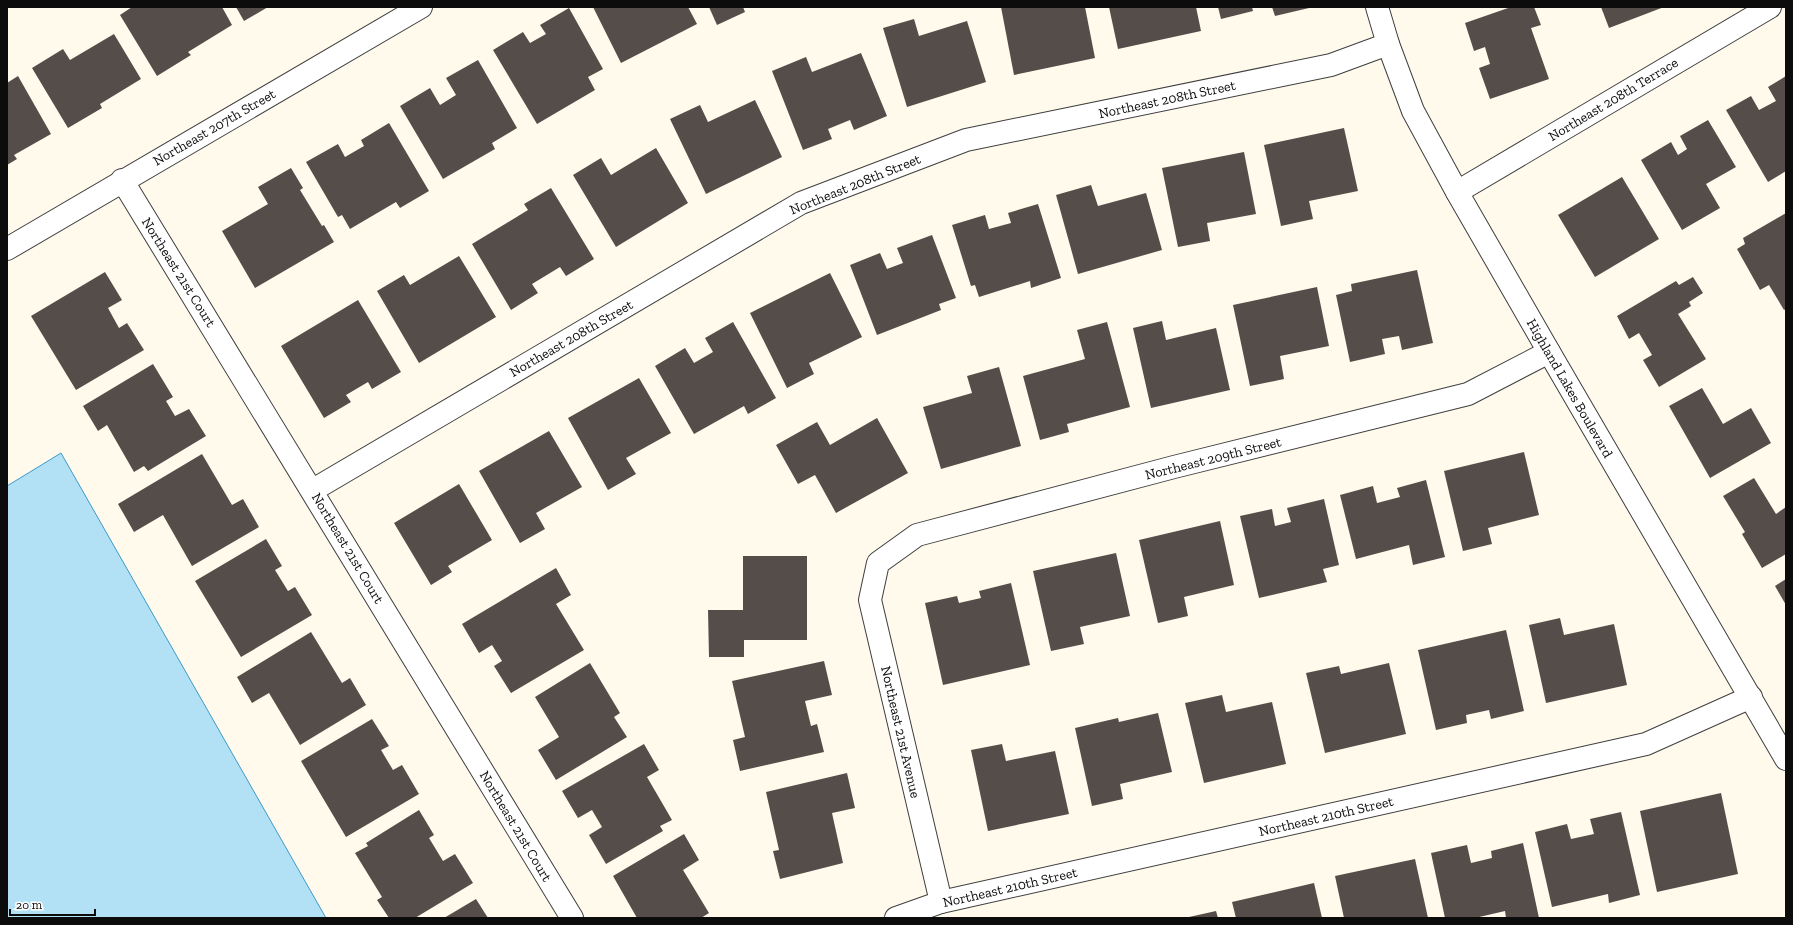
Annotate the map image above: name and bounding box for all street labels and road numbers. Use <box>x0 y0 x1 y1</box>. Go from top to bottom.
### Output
street label: Northeast 208th Terrace <box>1545 54 1682 145</box>
street label: Northeast 208th Street <box>1097 76 1238 122</box>
street label: Northeast 207th Street <box>150 85 279 169</box>
street label: Northeast 208th Street <box>787 150 924 219</box>
street label: Northeast 21st Court <box>138 214 220 331</box>
street label: Northeast 208th Street <box>506 296 637 381</box>
street label: Highland Lakes Boulevard <box>1523 316 1617 461</box>
street label: Northeast 209th Street <box>1143 433 1284 484</box>
street label: Northeast 21st Court <box>308 490 388 607</box>
street label: Northeast 21st Avenue <box>877 664 924 800</box>
street label: Northeast 21st Court <box>476 768 556 885</box>
street label: Northeast 210th Street <box>1257 793 1396 840</box>
street label: Northeast 210th Street <box>941 864 1080 911</box>

